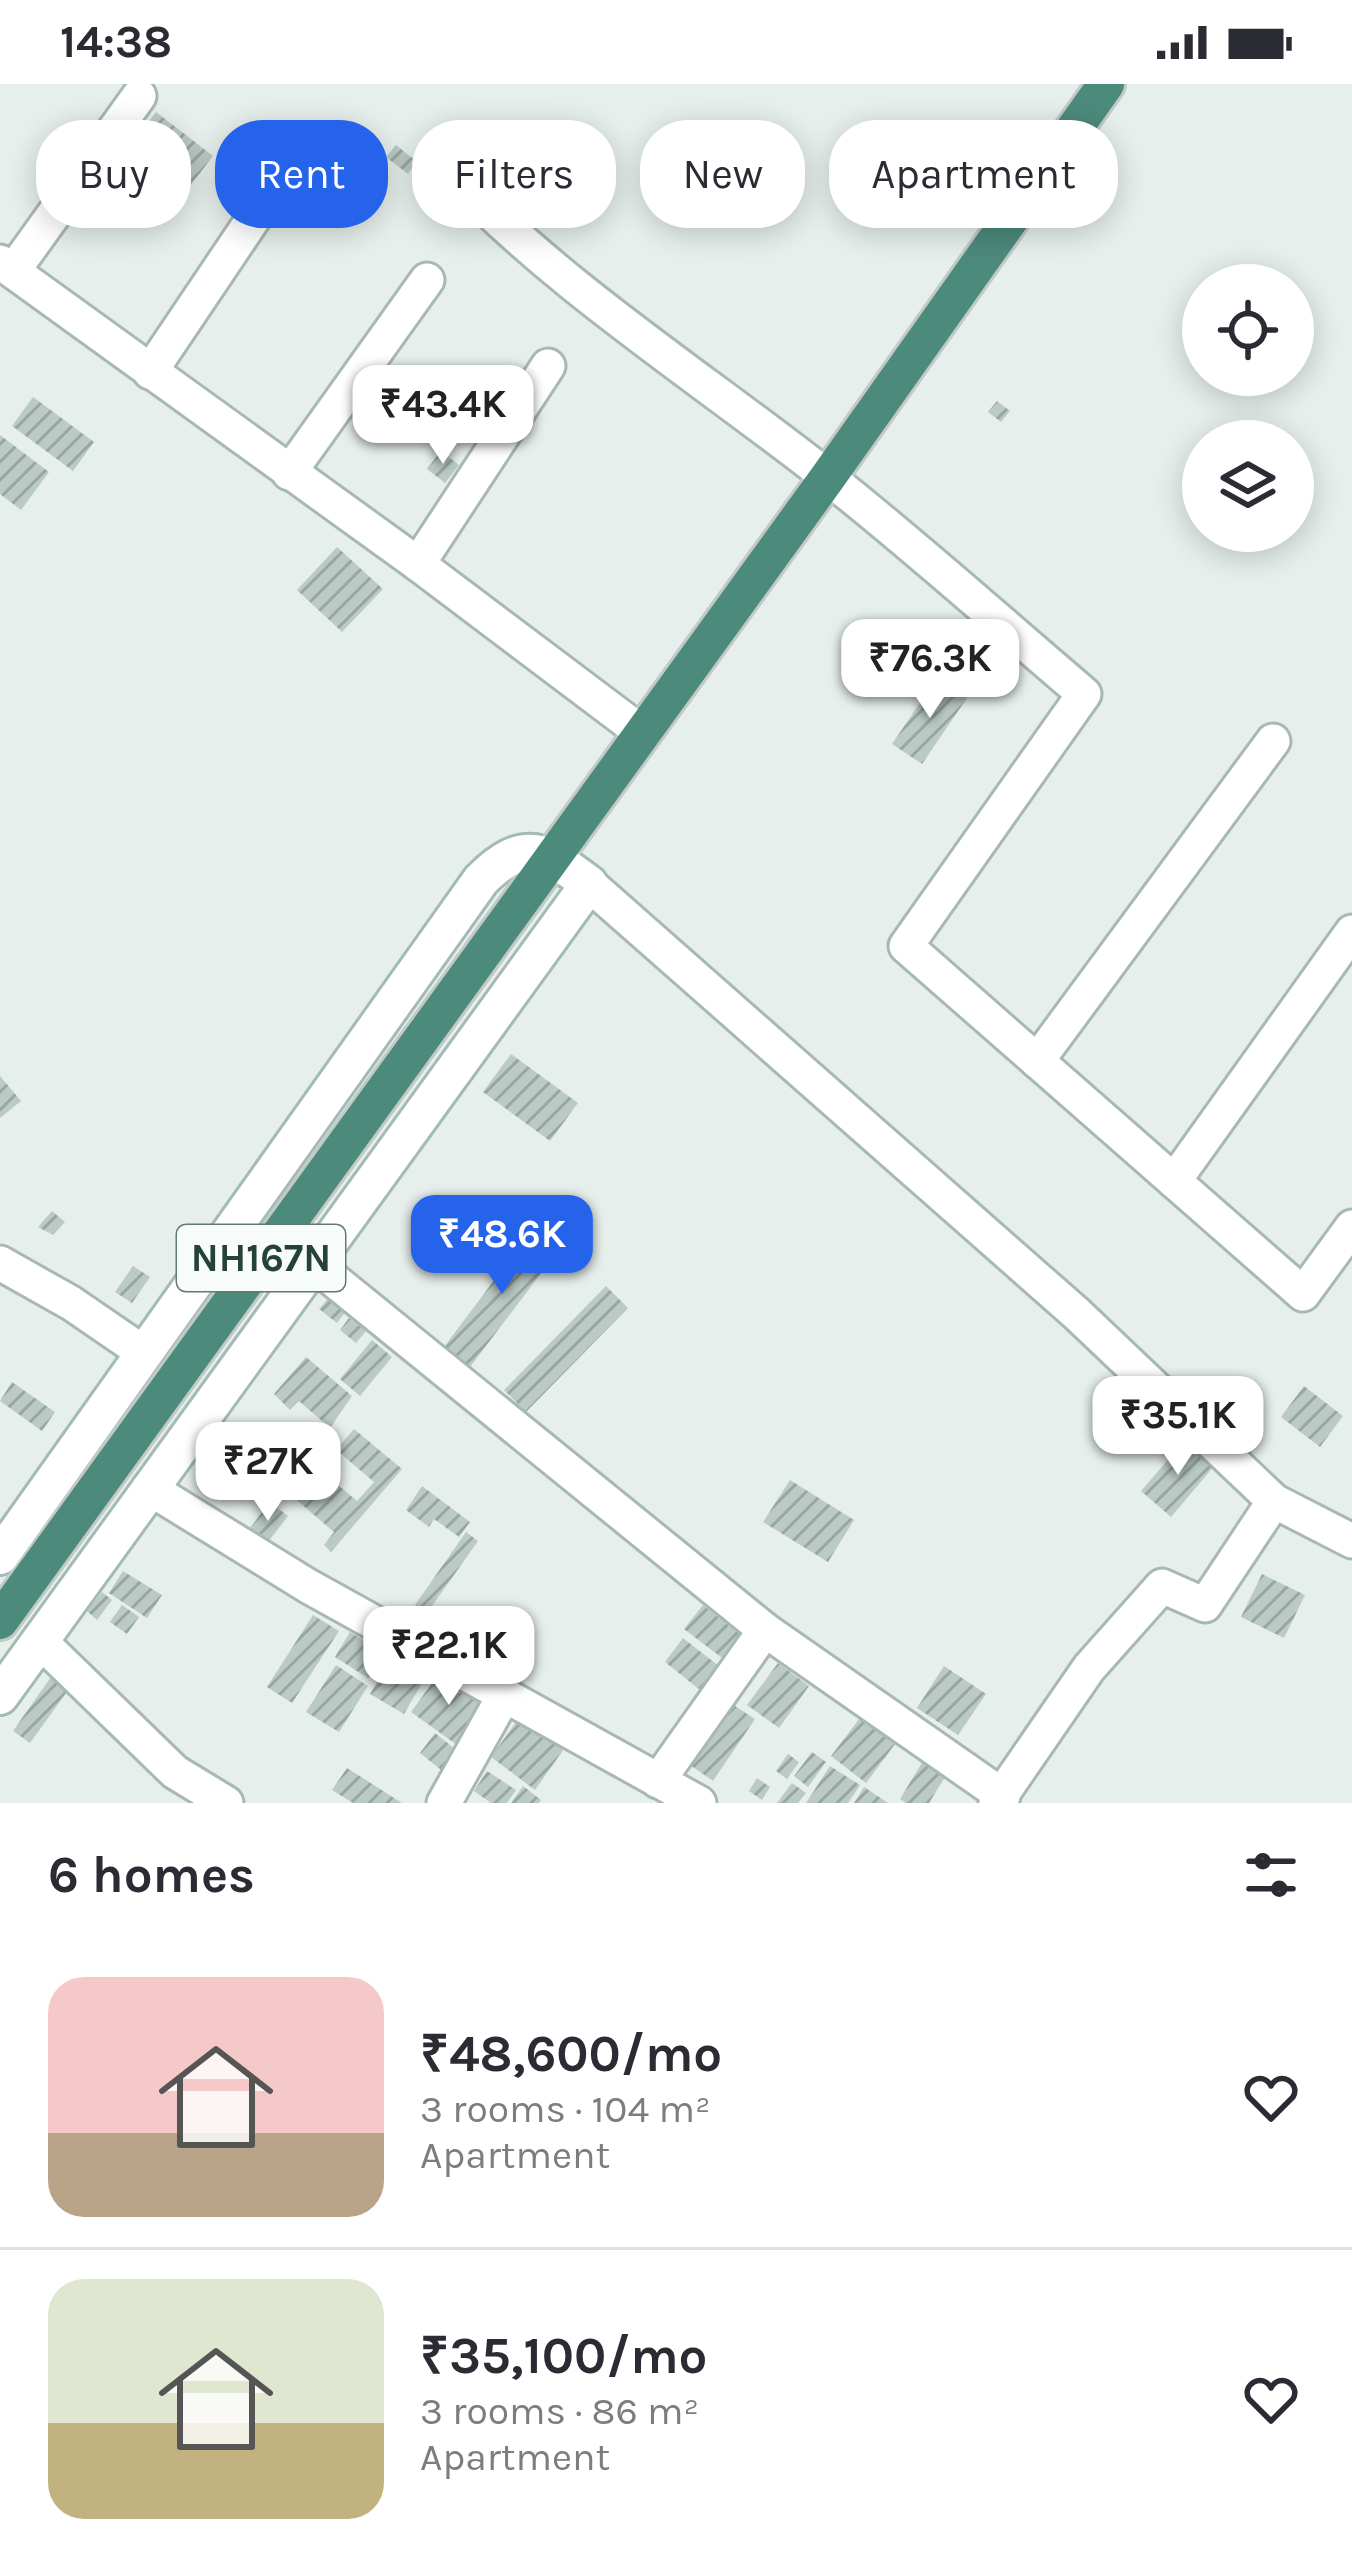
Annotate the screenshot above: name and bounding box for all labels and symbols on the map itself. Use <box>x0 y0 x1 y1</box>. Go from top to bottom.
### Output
pin: ₹43.4K <box>345 365 541 467</box>
pin: ₹76.3K <box>832 619 1028 721</box>
pin: ₹48.6K <box>404 1195 600 1297</box>
road number: NH167N <box>177 1225 345 1291</box>
pin: ₹35.1K <box>1080 1376 1276 1478</box>
pin: ₹27K <box>197 1422 339 1524</box>
pin: ₹22.1K <box>351 1606 547 1708</box>

